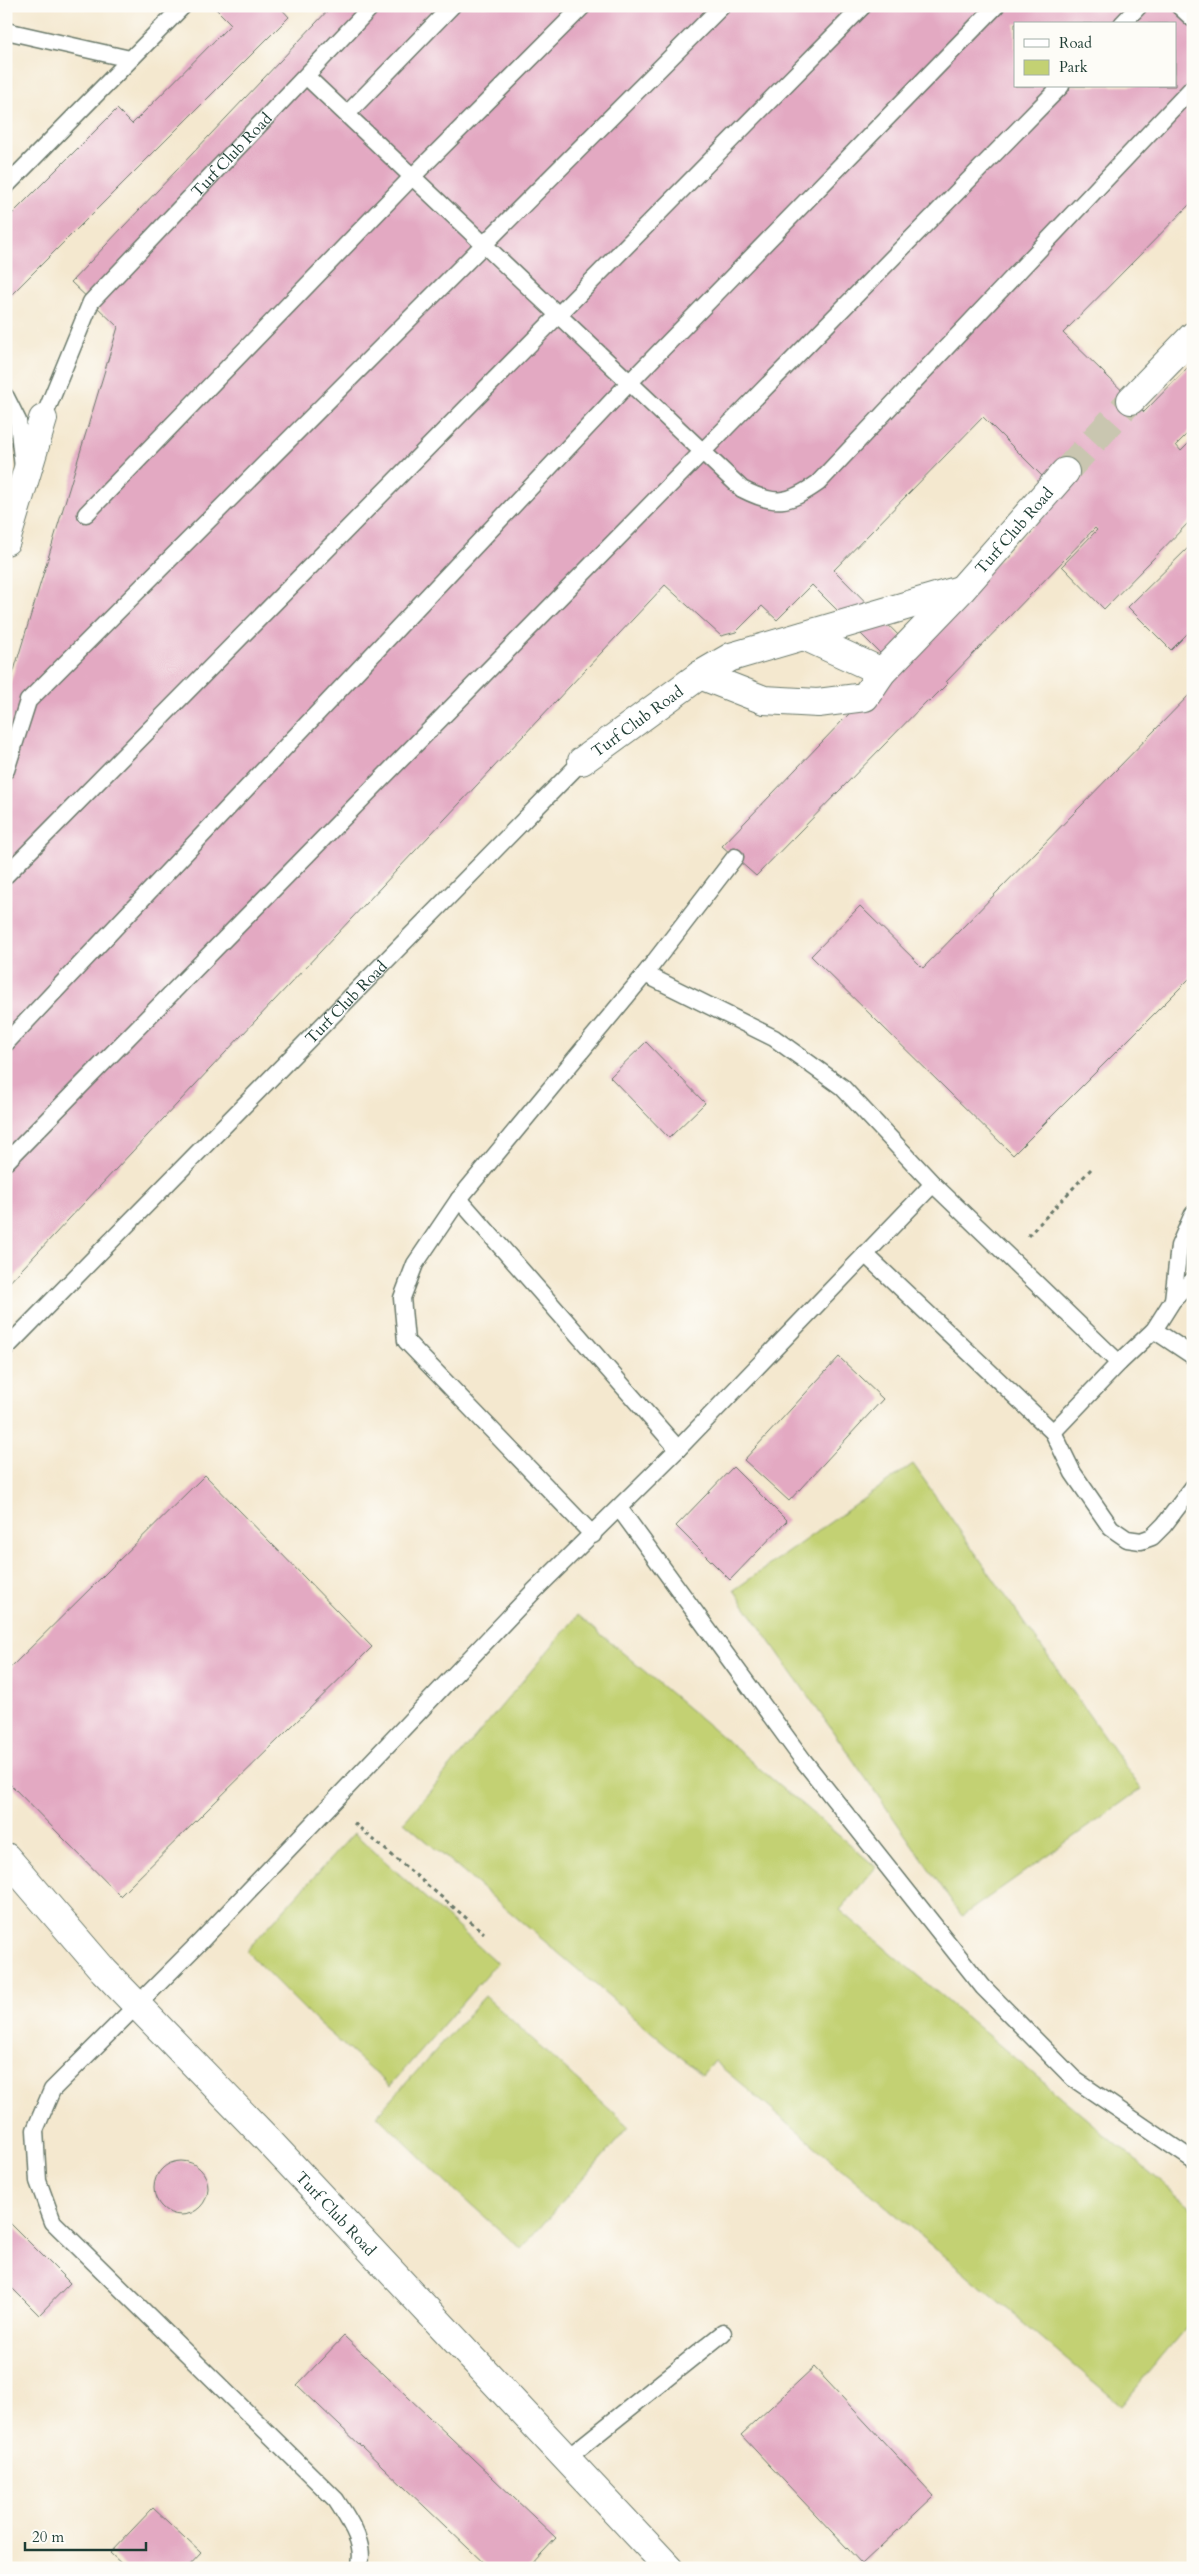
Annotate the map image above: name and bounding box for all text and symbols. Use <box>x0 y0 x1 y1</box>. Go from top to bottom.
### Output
legend <box>1014 22 1176 88</box>
text: Road <box>1059 33 1092 53</box>
text: Park <box>1059 57 1088 77</box>
street label: Turf Club Road <box>186 108 278 202</box>
street label: Turf Club Road <box>970 482 1059 579</box>
street label: Turf Club Road <box>587 681 688 763</box>
street label: Turf Club Road <box>300 956 393 1049</box>
street label: Turf Club Road <box>290 2167 381 2261</box>
scale bar <box>25 2519 146 2551</box>
text: 20 m <box>32 2527 64 2547</box>

